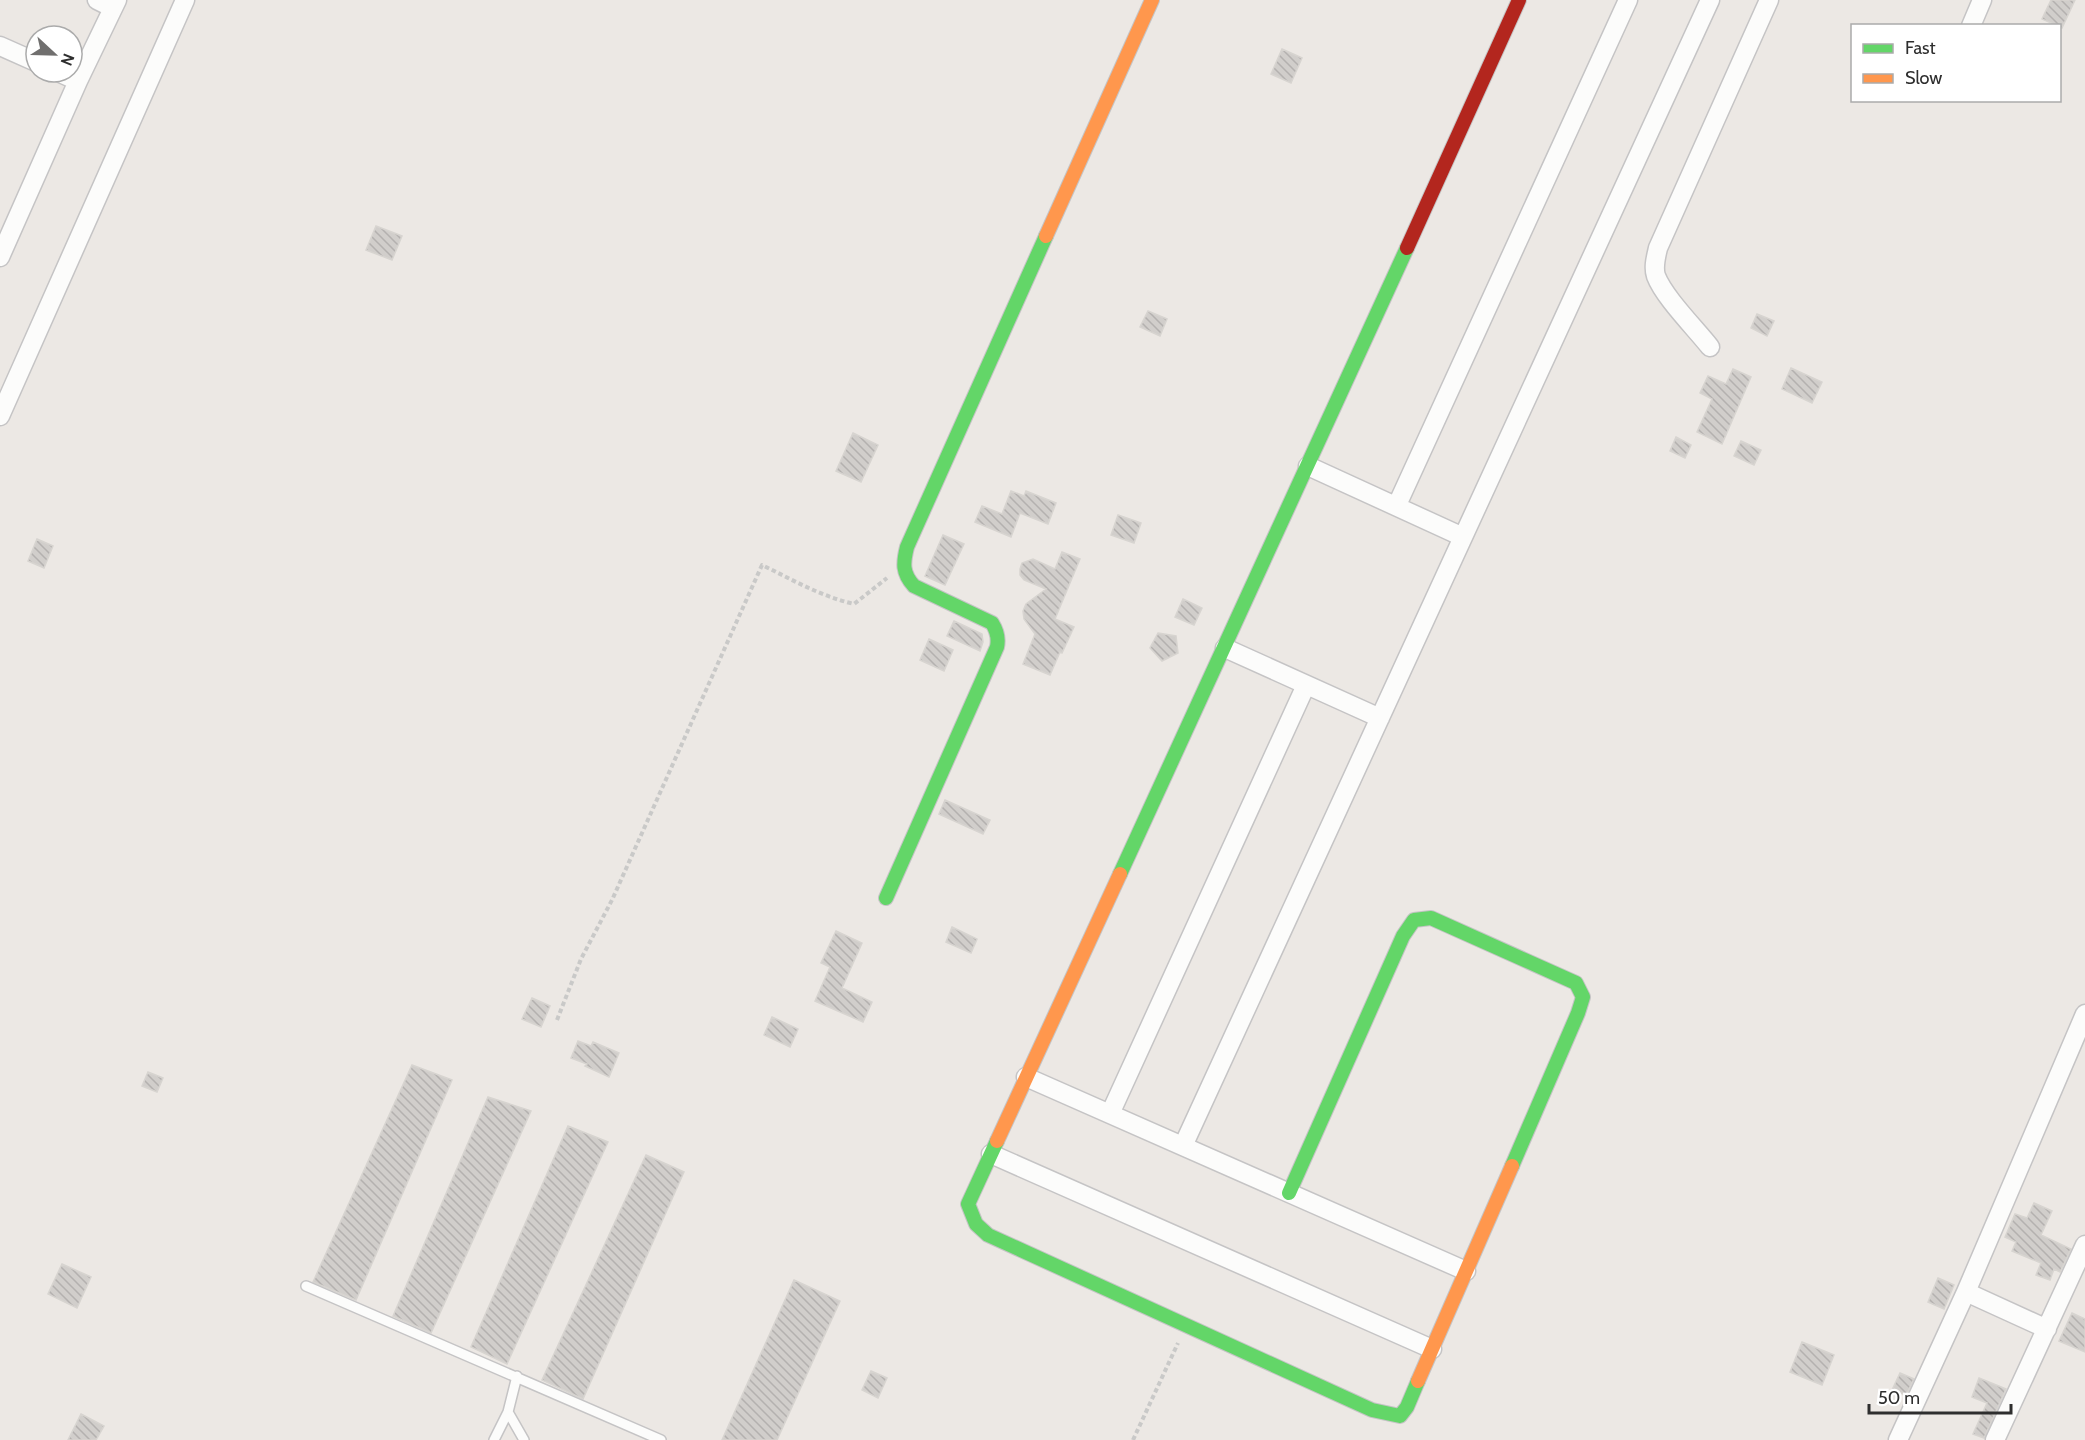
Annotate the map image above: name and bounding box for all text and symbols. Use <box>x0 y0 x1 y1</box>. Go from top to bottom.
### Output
north arrow <box>24 24 84 84</box>
legend <box>1851 24 2061 102</box>
text: Fast <box>1905 37 1936 59</box>
text: N <box>57 51 78 68</box>
text: Slow <box>1905 67 1942 89</box>
scale bar <box>1869 1377 2012 1415</box>
text: 50 m <box>1878 1387 1920 1409</box>

